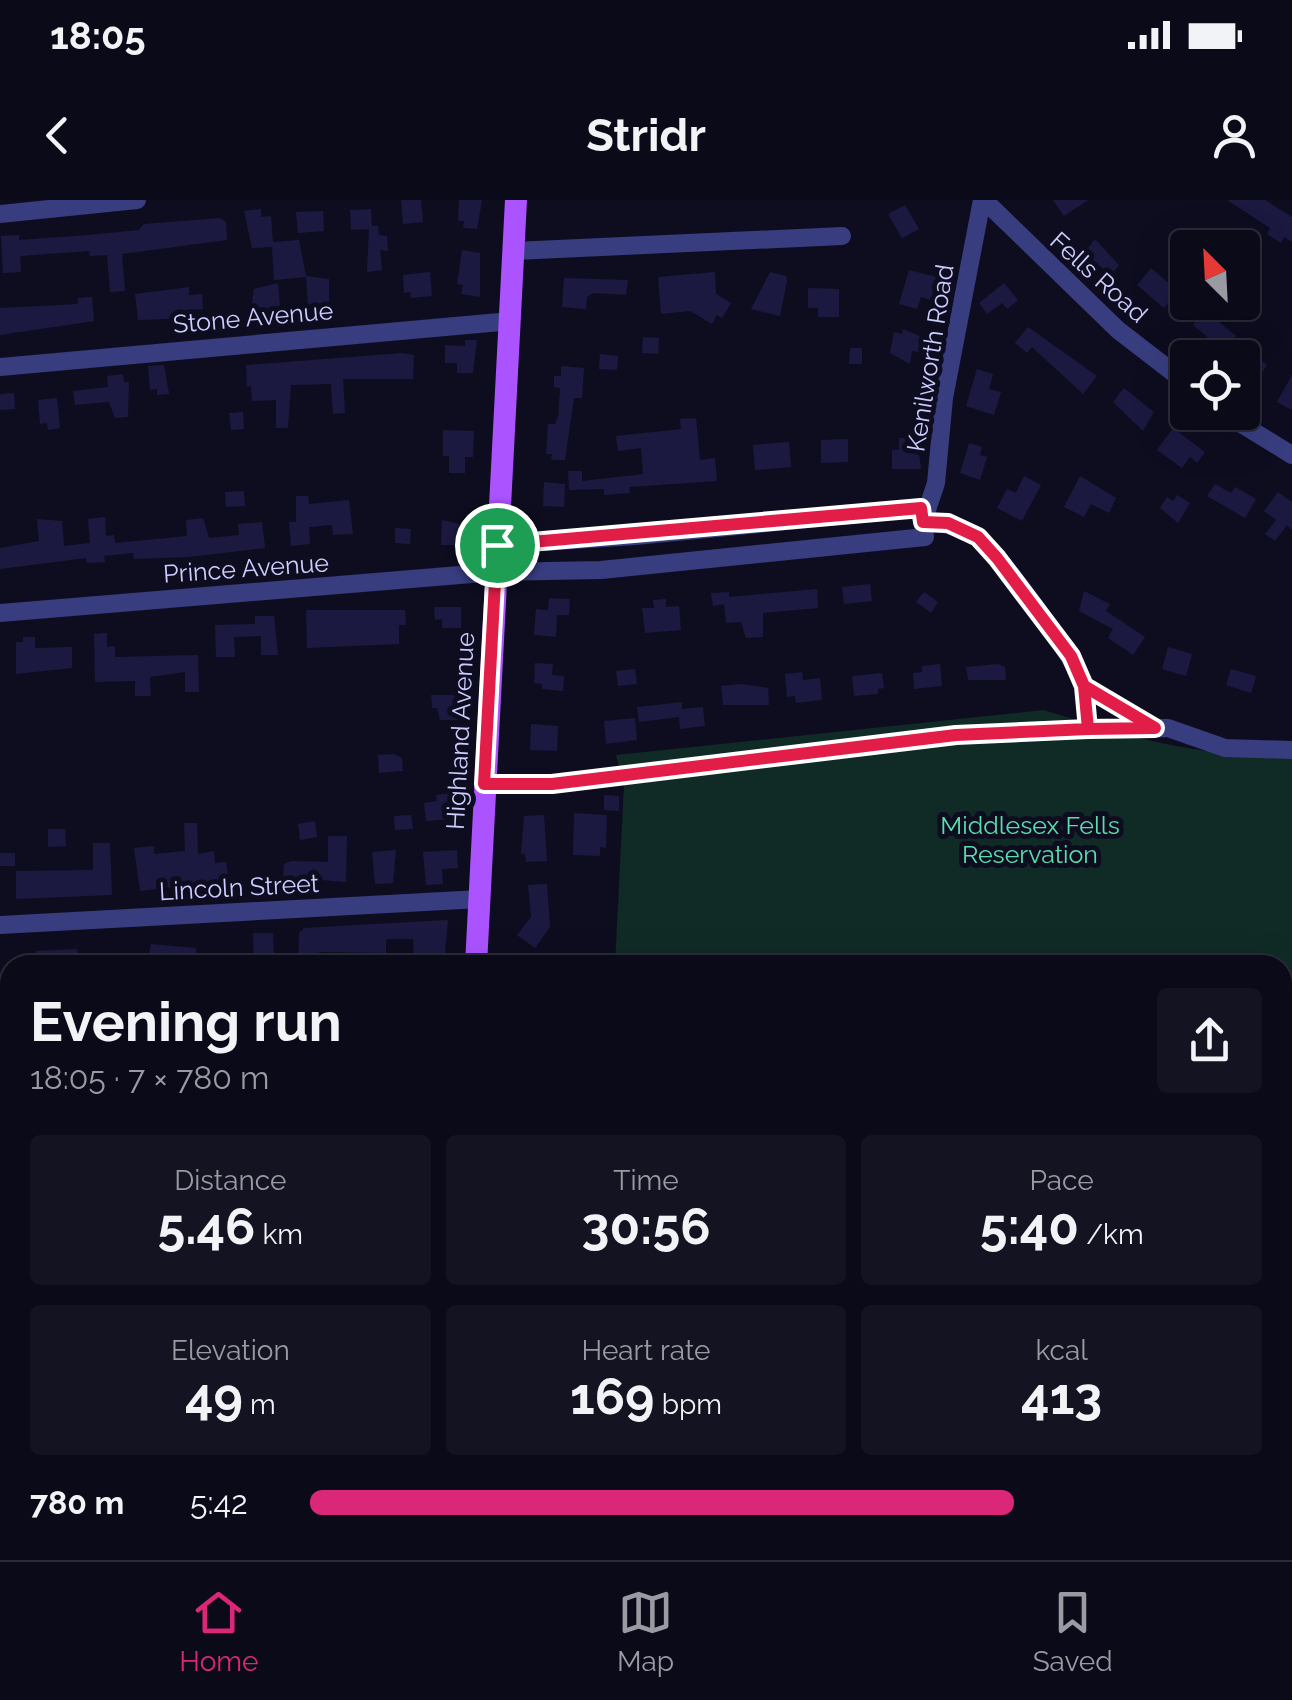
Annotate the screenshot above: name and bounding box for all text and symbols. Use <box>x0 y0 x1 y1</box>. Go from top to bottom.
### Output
text: 18:05 <box>50 13 146 58</box>
icon: back <box>30 108 85 163</box>
icon: person <box>1207 108 1262 163</box>
text: Stridr <box>586 109 706 162</box>
street label: Fells Road <box>1044 226 1154 328</box>
north arrow <box>1170 230 1260 320</box>
map controls <box>1170 230 1260 430</box>
street label: Kenilworth Road <box>900 262 960 454</box>
street label: Stone Avenue <box>172 295 334 339</box>
button: locate <box>1170 340 1260 430</box>
pin <box>455 503 540 588</box>
icon: arrive <box>470 518 525 573</box>
street label: Prince Avenue <box>162 547 330 589</box>
street label: Highland Avenue <box>440 631 480 831</box>
park label: Middlesex Fells Reservation <box>940 810 1120 869</box>
street label: Lincoln Street <box>158 868 320 906</box>
button: share <box>1157 988 1262 1093</box>
text: Evening run <box>30 989 342 1054</box>
text: 18:05 · 7 × 780 m <box>30 1059 269 1096</box>
text: Distance <box>174 1164 286 1197</box>
text: Time <box>613 1164 679 1197</box>
text: Pace <box>1030 1164 1094 1197</box>
text: 5.46 <box>158 1197 255 1256</box>
text: 30:56 <box>581 1197 710 1256</box>
text: 5:40 <box>980 1197 1079 1256</box>
text: km <box>255 1218 303 1251</box>
text: /km <box>1079 1218 1144 1251</box>
text: Elevation <box>171 1334 290 1367</box>
text: Heart rate <box>582 1334 710 1367</box>
text: kcal <box>1035 1334 1088 1367</box>
text: 49 <box>185 1367 243 1426</box>
text: 169 <box>570 1367 655 1426</box>
text: 413 <box>1021 1367 1102 1426</box>
text: m <box>243 1388 276 1421</box>
text: bpm <box>655 1388 722 1421</box>
text: 780 m <box>30 1484 124 1521</box>
text: 5:42 <box>190 1484 248 1521</box>
tab: Home <box>179 1585 259 1678</box>
tab: Map <box>617 1585 674 1678</box>
tab: Saved <box>1033 1585 1113 1678</box>

